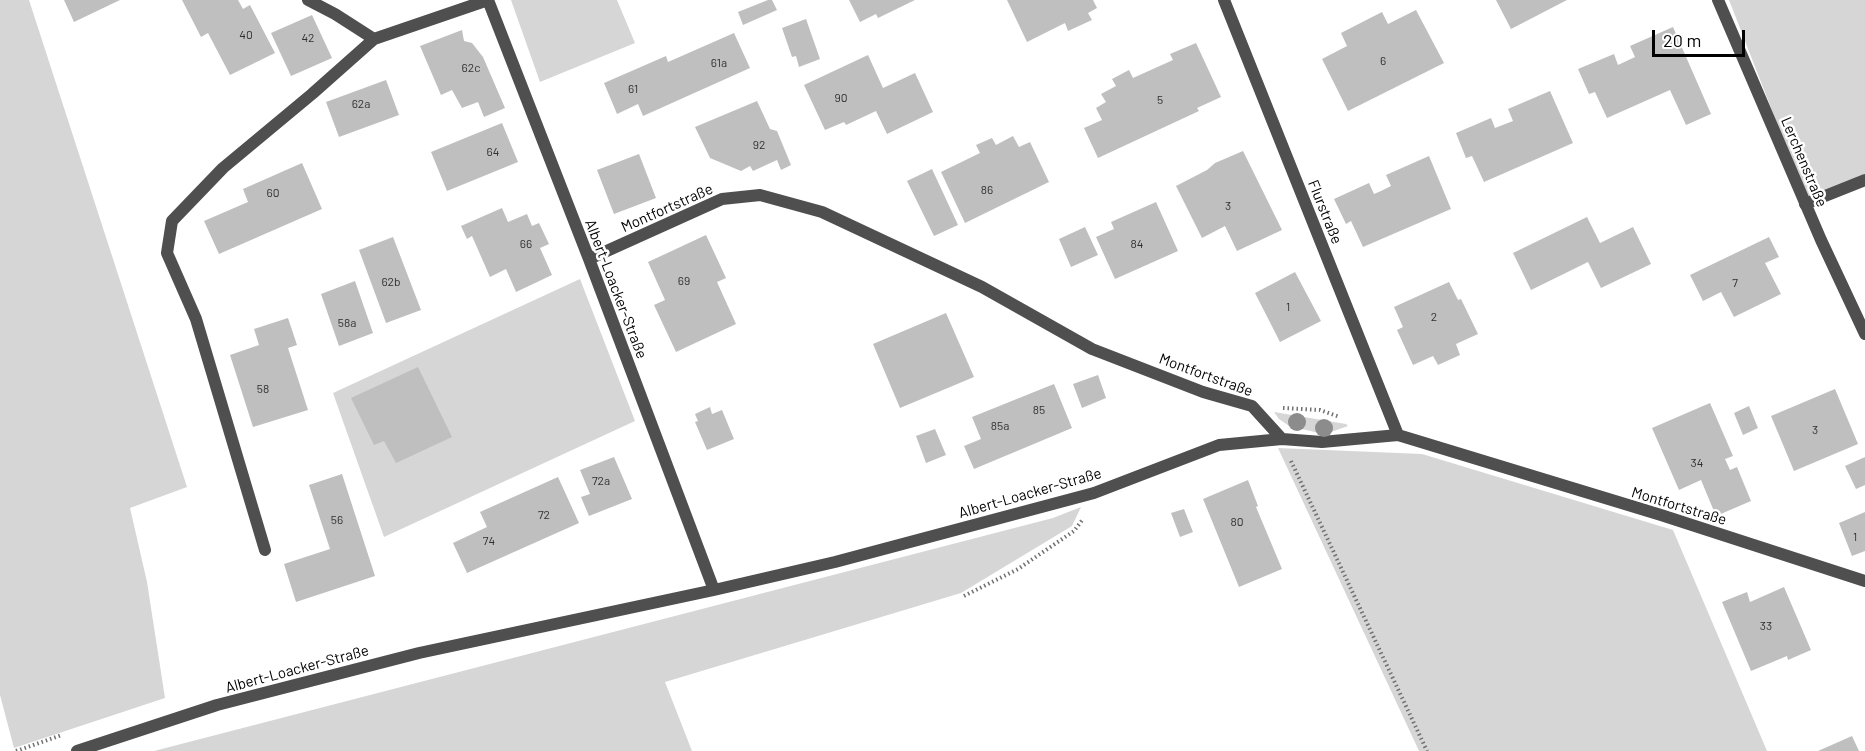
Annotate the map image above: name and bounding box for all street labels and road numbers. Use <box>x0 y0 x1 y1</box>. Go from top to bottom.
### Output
street label: Lerchenstraße <box>1777 114 1831 210</box>
street label: Flurstraße <box>1304 177 1346 247</box>
street label: Montfortstraße <box>618 180 716 236</box>
street label: Albert-Loacker-Straße <box>581 217 651 361</box>
street label: Montfortstraße <box>1157 350 1255 400</box>
street label: Albert-Loacker-Straße <box>956 464 1104 522</box>
street label: Montfortstraße <box>1629 483 1729 529</box>
street label: Albert-Loacker-Straße <box>223 641 371 697</box>

